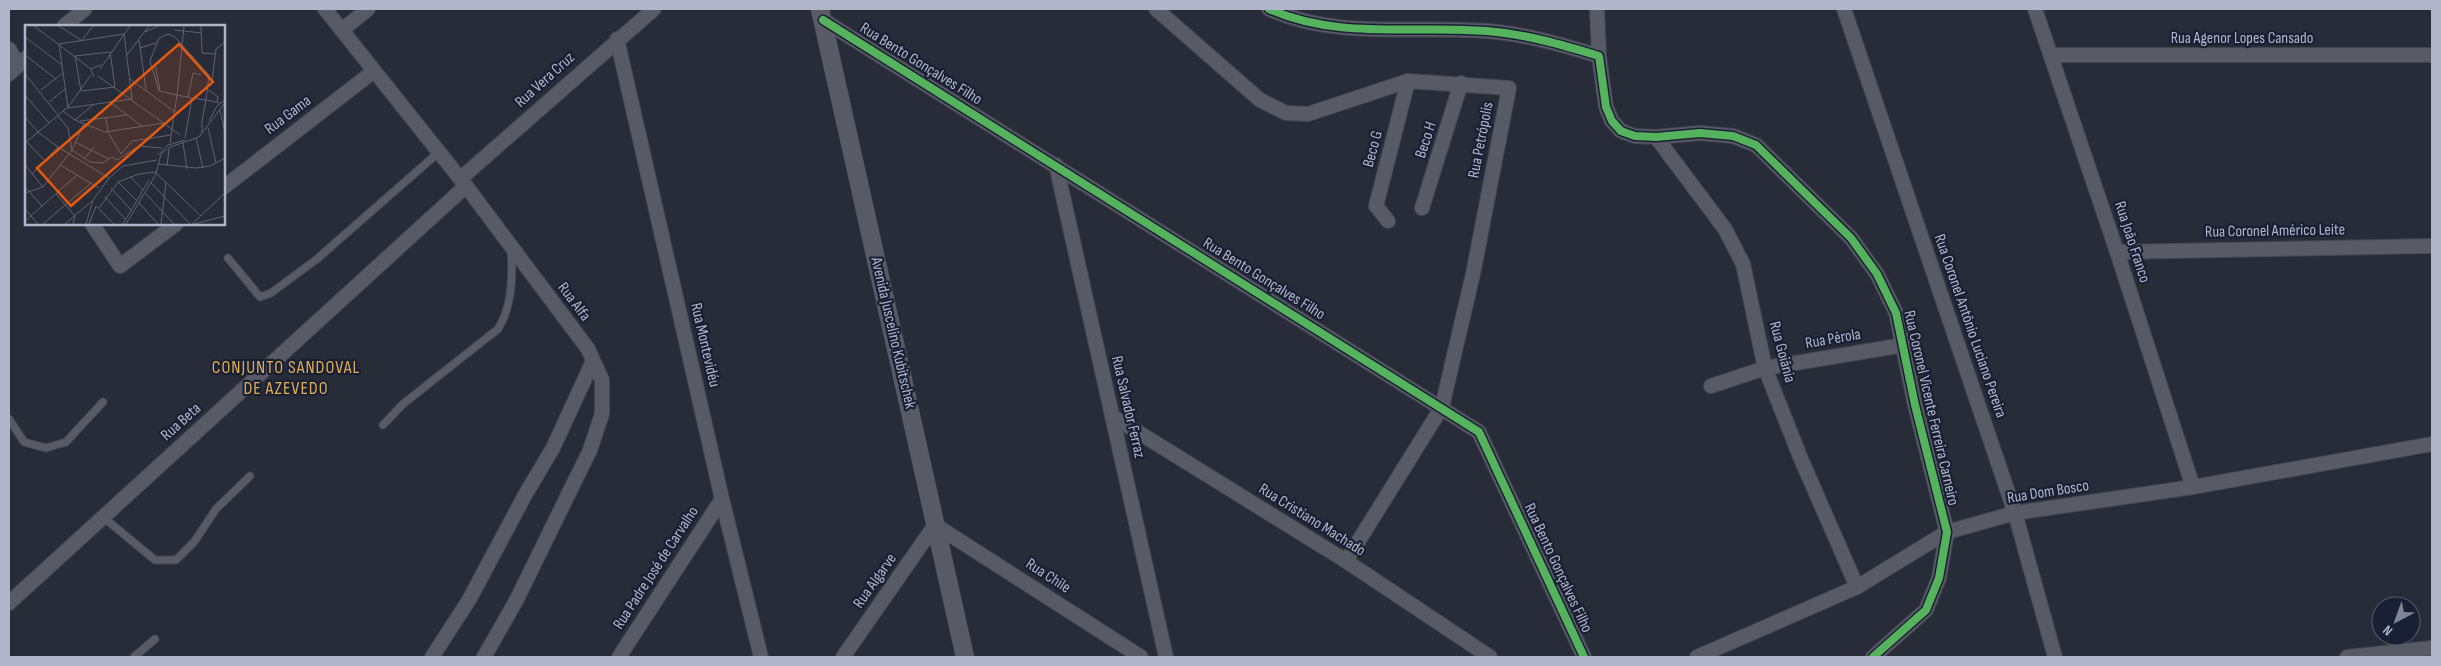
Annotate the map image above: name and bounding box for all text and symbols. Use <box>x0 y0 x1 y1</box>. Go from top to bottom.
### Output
street label: Rua Bento Gonçalves Filho <box>856 19 986 109</box>
inset map <box>25 25 225 225</box>
street label: Rua Agenor Lopes Cansado <box>2171 29 2313 48</box>
street label: Rua Vera Cruz <box>511 48 579 112</box>
street label: Rua Gama <box>261 91 315 139</box>
street label: Rua Petrópolis <box>1464 100 1498 180</box>
street label: Beco H <box>1411 119 1441 161</box>
street label: Beco G <box>1359 129 1387 169</box>
street label: Rua João Franco <box>2110 199 2154 285</box>
street label: Rua Coronel Américo Leite <box>2205 220 2345 242</box>
street label: Rua Coronel Antônio Luciano Pereira <box>1930 232 2010 420</box>
street label: Rua Bento Gonçalves Filho <box>1199 234 1329 324</box>
street label: Avenida Juscelino Kubitschek <box>866 254 920 411</box>
street label: Rua Alfa <box>553 279 595 325</box>
street label: Rua Montevidéu <box>686 301 724 389</box>
street label: Rua Coronel Vicente Ferreira Carneiro <box>1899 309 1963 507</box>
street label: Rua Goiânia <box>1765 319 1799 385</box>
street label: Rua Pérola <box>1804 325 1862 353</box>
street label: Rua Salvador Ferraz <box>1107 354 1149 460</box>
district label: CONJUNTO SANDOVAL DE AZEVEDO <box>212 357 360 399</box>
street label: Rua Beta <box>157 399 205 445</box>
street label: Rua Dom Bosco <box>2006 476 2090 508</box>
street label: Rua Cristiano Machado <box>1255 480 1369 560</box>
street label: Rua Bento Gonçalves Filho <box>1520 500 1596 636</box>
street label: Rua Padre José de Carvalho <box>609 503 703 633</box>
street label: Rua Algarve <box>849 550 901 612</box>
street label: Rua Chile <box>1022 554 1074 598</box>
north arrow <box>2371 596 2421 646</box>
text: N <box>2379 622 2396 639</box>

